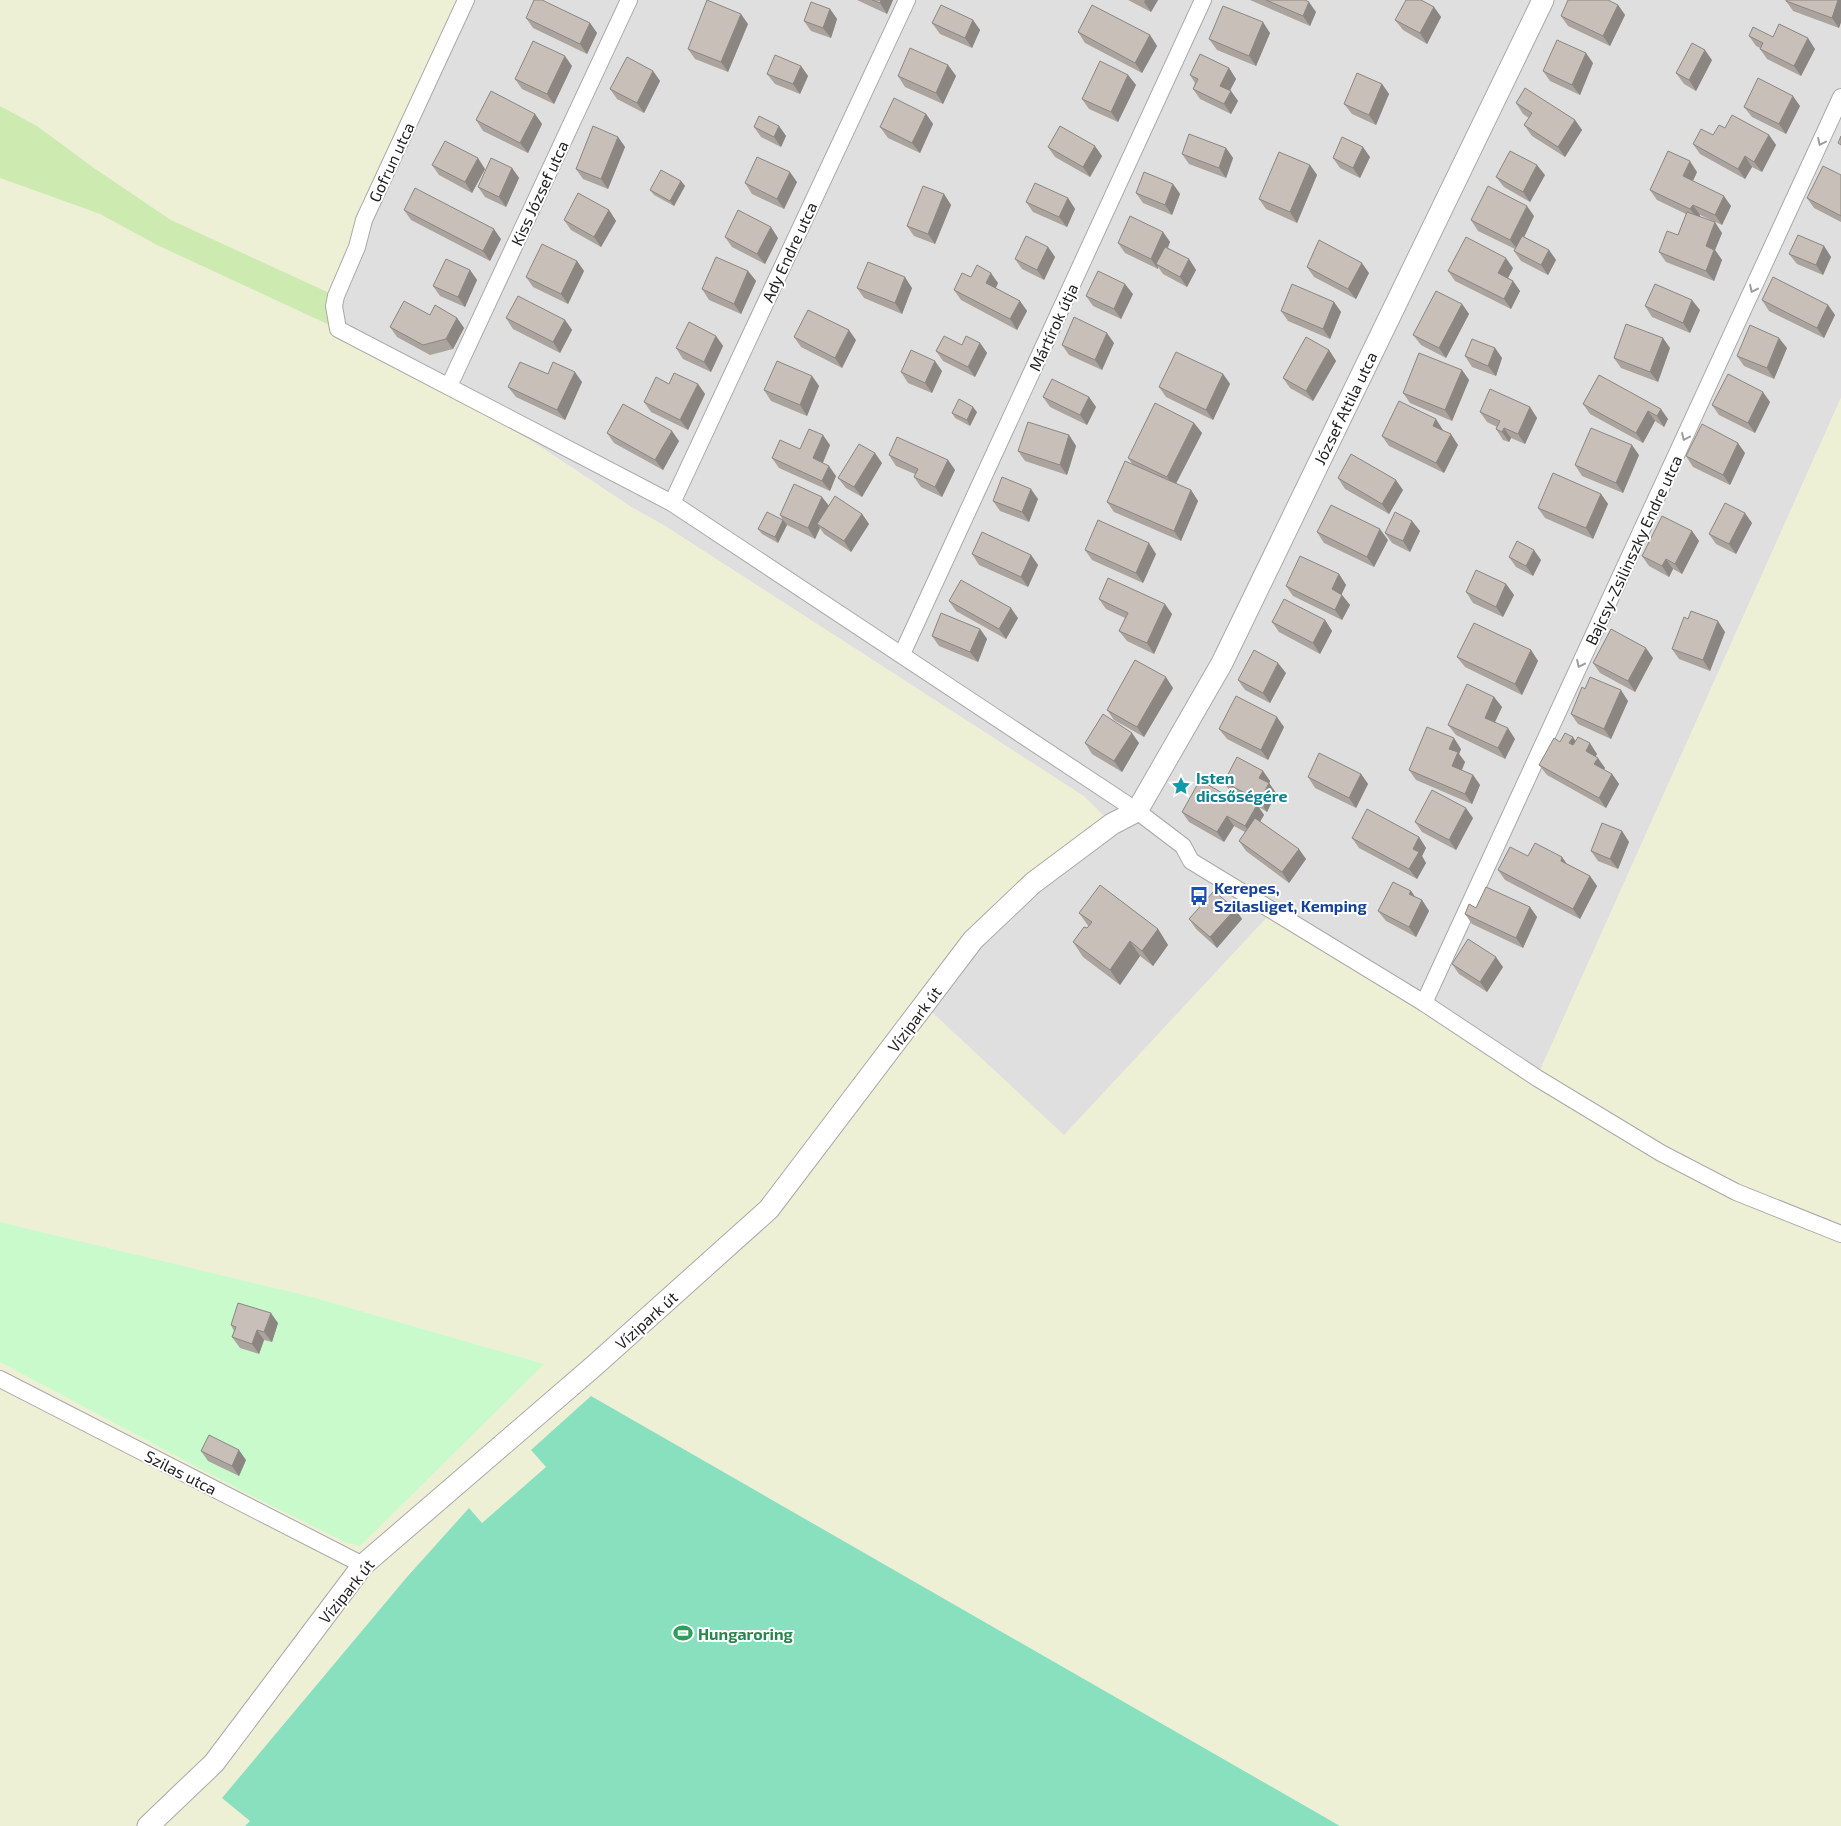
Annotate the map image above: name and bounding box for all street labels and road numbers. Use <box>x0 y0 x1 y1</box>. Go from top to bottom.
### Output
street label: Gofrun utca <box>364 119 418 205</box>
street label: Kiss József utca <box>506 138 572 248</box>
street label: Ady Endre utca <box>757 199 821 305</box>
street label: Mártírok útja <box>1024 280 1082 374</box>
street label: József Attila utca <box>1309 348 1381 468</box>
street label: Bajcsy-Zsilinszky Endre utca <box>1581 452 1686 648</box>
street label: Vízipark út <box>883 982 945 1056</box>
street label: Vízipark út <box>611 1287 681 1353</box>
street label: Szilas utca <box>142 1446 220 1498</box>
street label: Vízipark út <box>314 1555 378 1627</box>

